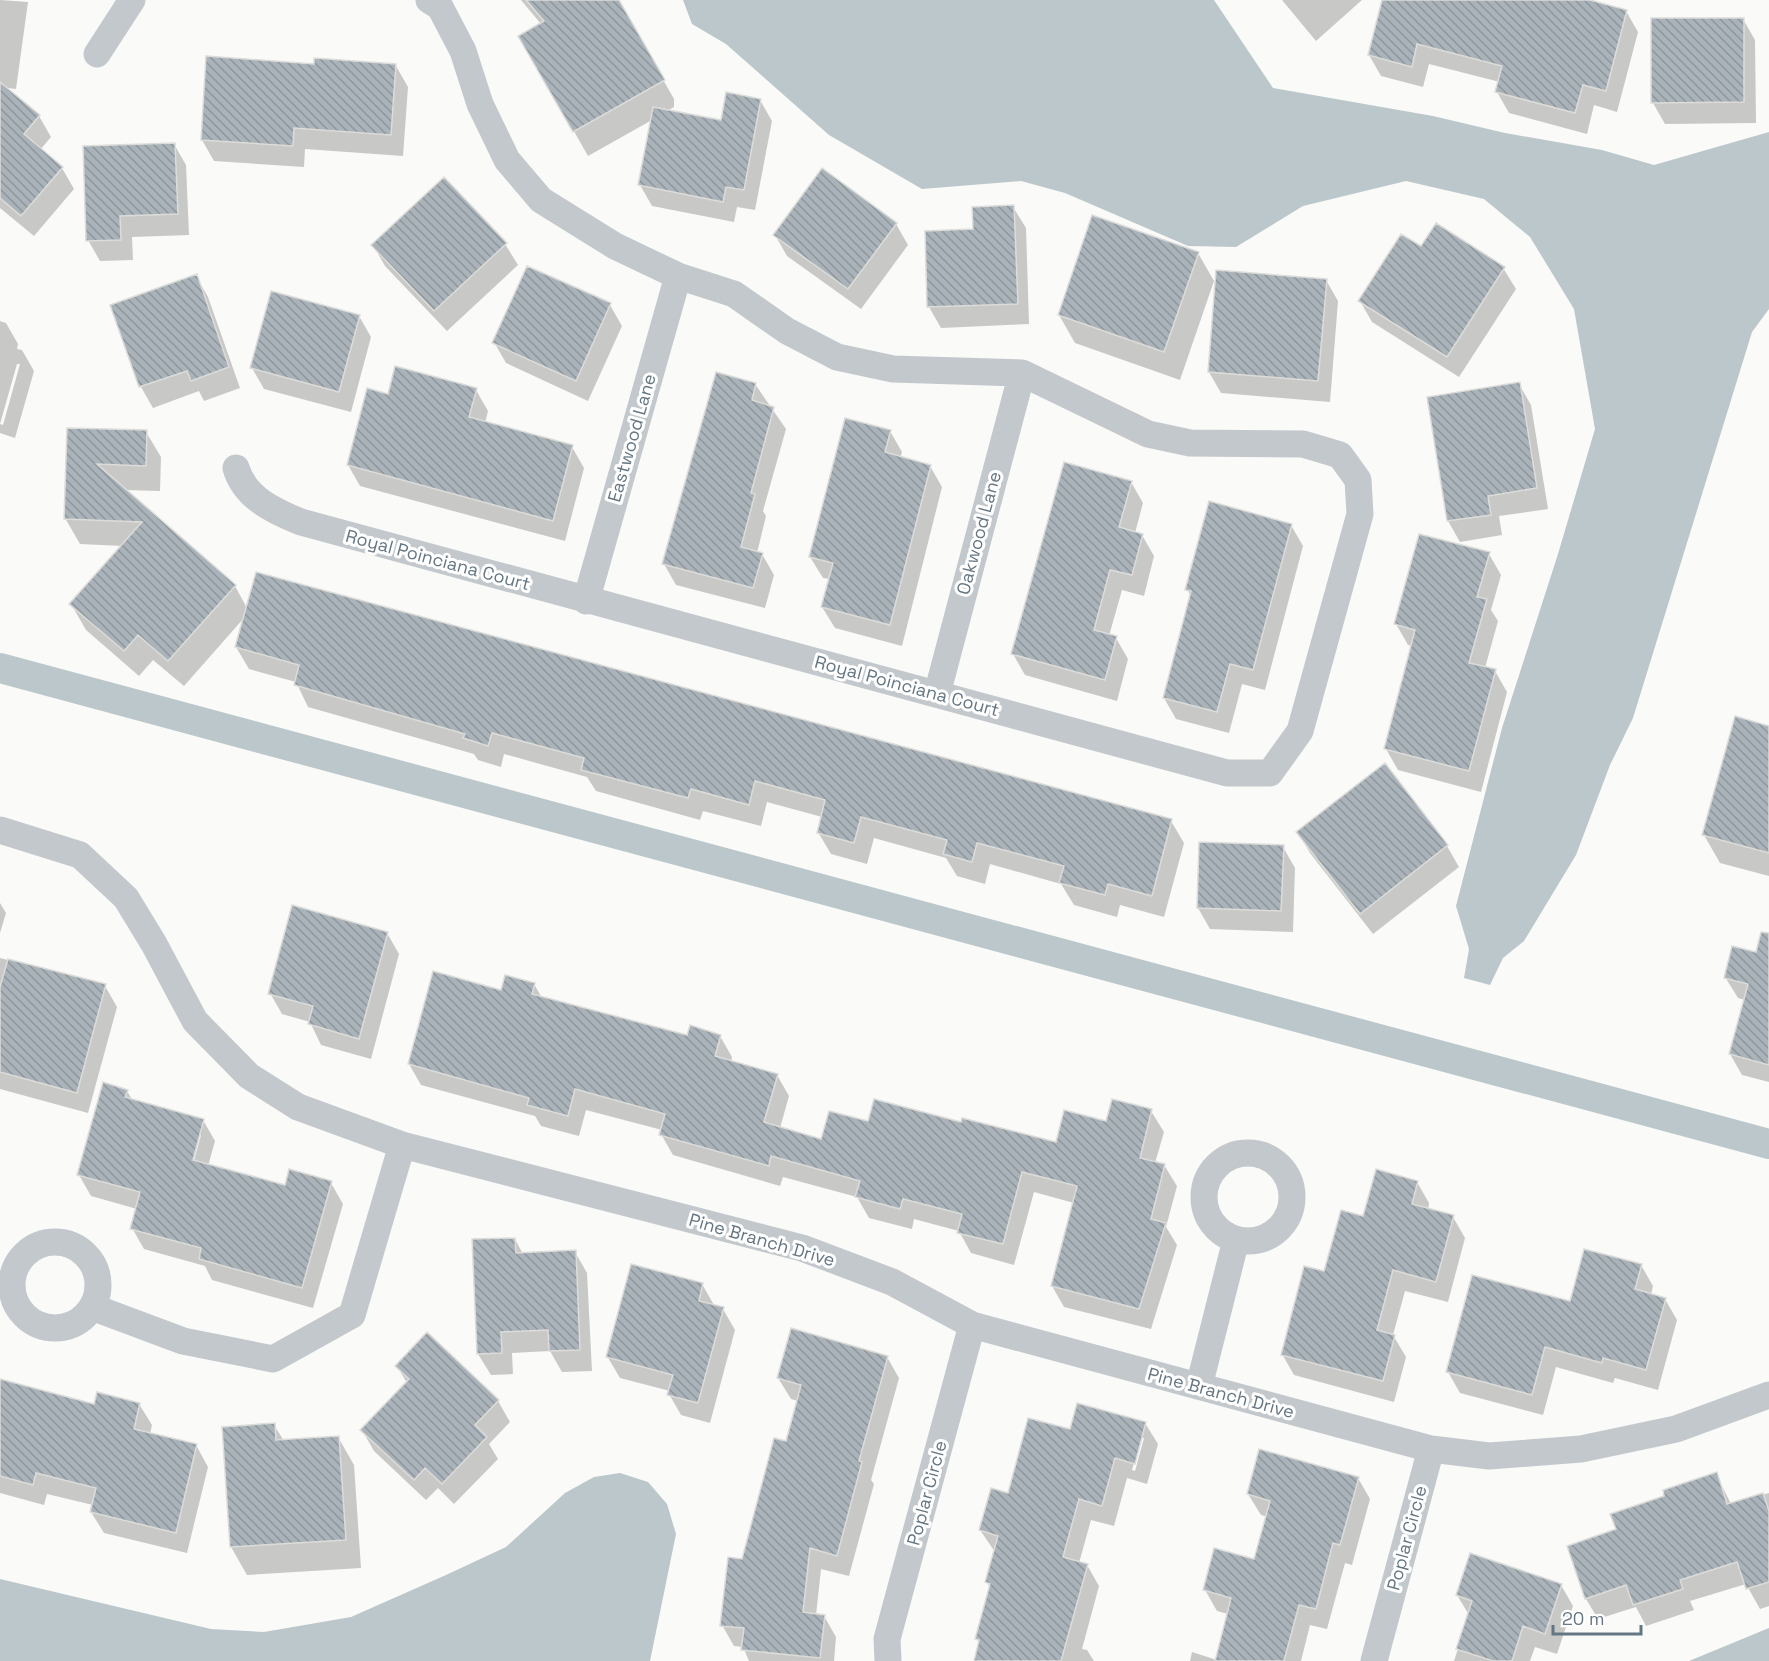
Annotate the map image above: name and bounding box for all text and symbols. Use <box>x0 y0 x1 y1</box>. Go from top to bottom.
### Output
street label: Eastwood Lane <box>602 371 661 505</box>
street label: Oakwood Lane <box>951 469 1006 597</box>
street label: Royal Poinciana Court <box>343 524 533 595</box>
street label: Royal Poinciana Court <box>812 650 1002 721</box>
street label: Pine Branch Drive <box>686 1208 838 1271</box>
street label: Pine Branch Drive <box>1145 1362 1297 1423</box>
street label: Poplar Circle <box>901 1438 952 1548</box>
street label: Poplar Circle <box>1381 1483 1432 1593</box>
scale bar <box>1553 1598 1642 1636</box>
text: 20 m <box>1562 1607 1605 1630</box>

